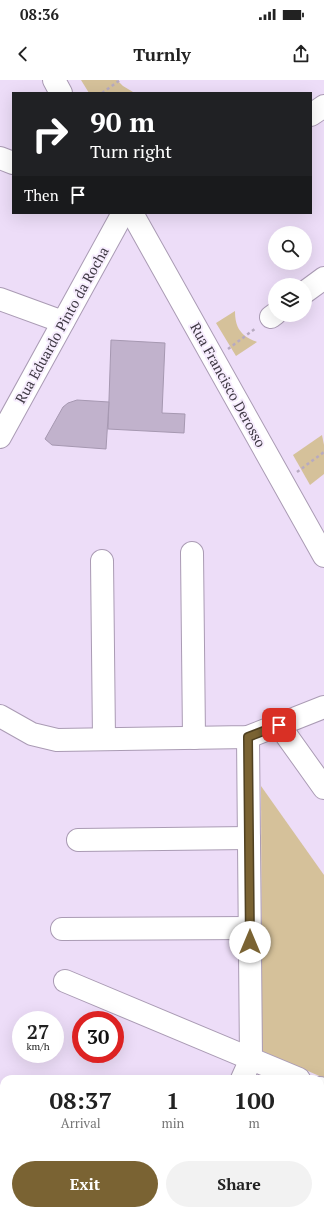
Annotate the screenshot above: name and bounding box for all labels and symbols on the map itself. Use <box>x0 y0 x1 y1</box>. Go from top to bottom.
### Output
street label: Rua Eduardo Pinto da Rocha <box>10 243 113 407</box>
street label: Rua Francisco Derosso <box>186 319 271 451</box>
pin <box>262 708 296 742</box>
position arrow <box>229 921 271 963</box>
speed limit sign: 30 <box>72 1011 124 1063</box>

